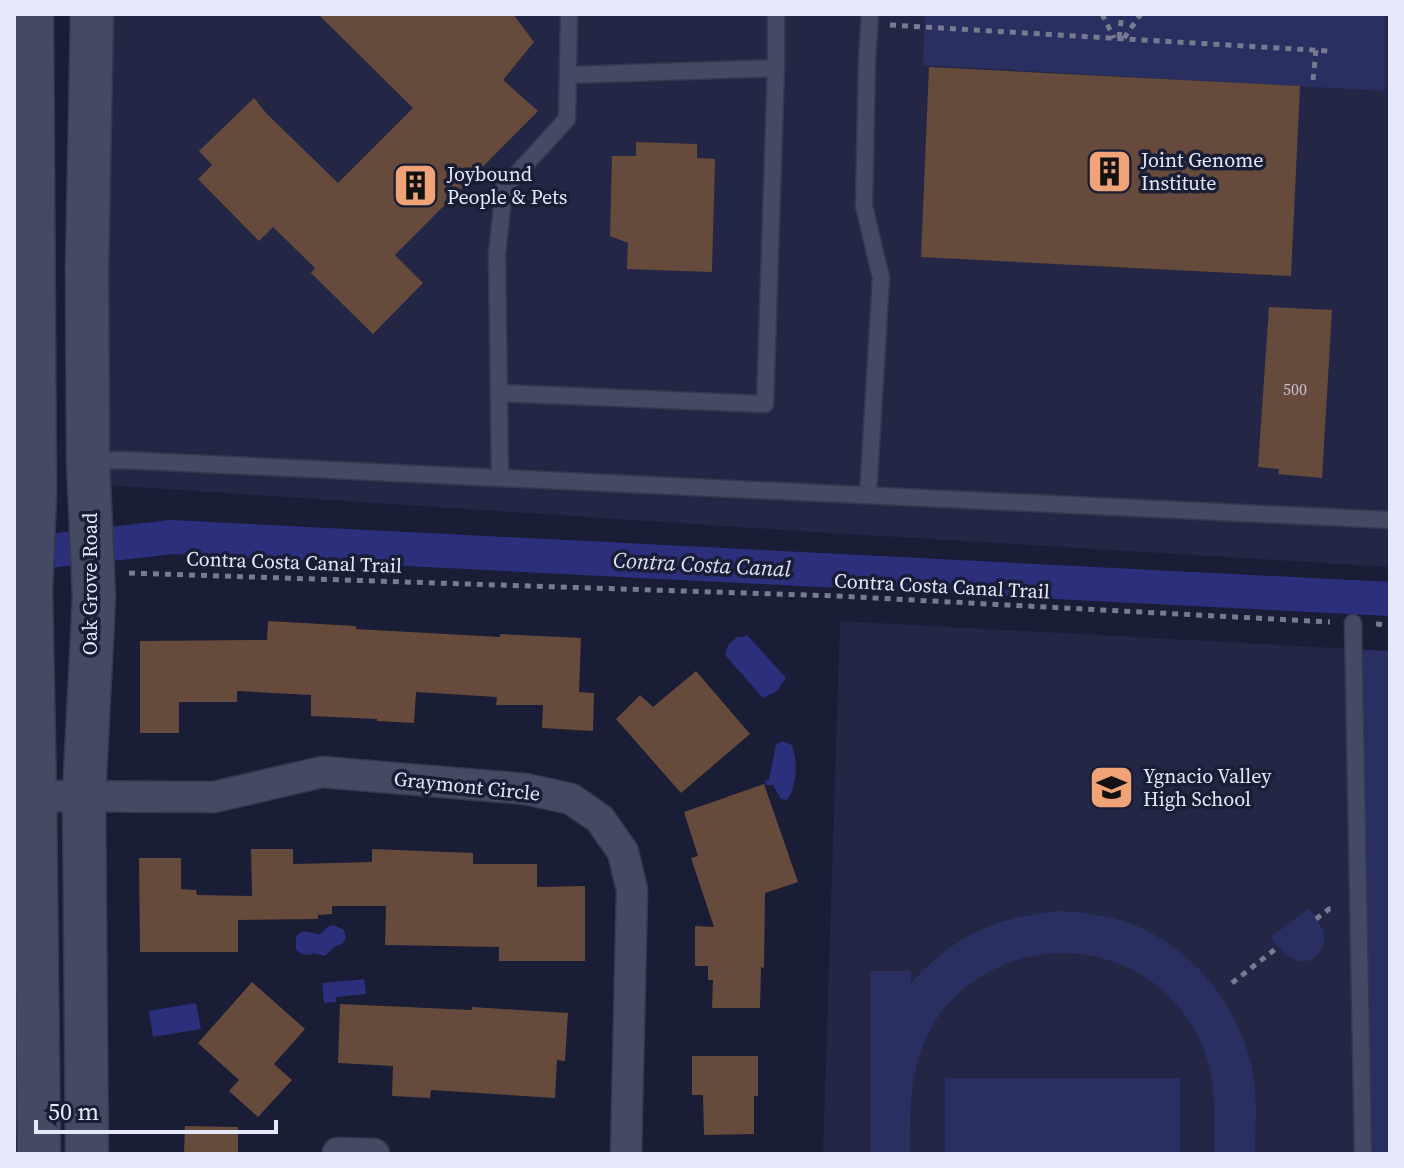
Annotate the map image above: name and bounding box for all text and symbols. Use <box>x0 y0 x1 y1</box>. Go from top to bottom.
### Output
place label: Joint Genome Institute <box>1140 146 1263 197</box>
building icon: Joint Genome Institute <box>1086 148 1134 196</box>
place label: Joybound People & Pets <box>446 160 567 211</box>
building icon: Joybound People & Pets <box>392 161 440 209</box>
house number: 500 <box>1283 378 1307 400</box>
street label: Oak Grove Road <box>76 512 104 655</box>
street label: Contra Costa Canal Trail <box>186 544 402 580</box>
water label: Contra Costa Canal <box>612 544 792 584</box>
street label: Contra Costa Canal Trail <box>833 566 1051 606</box>
place label: Ygnacio Valley High School <box>1143 762 1272 813</box>
street label: Graymont Circle <box>393 764 541 808</box>
school or university icon: Ygnacio Valley High School <box>1088 764 1136 812</box>
scale bar <box>36 1084 276 1134</box>
text: 50 m <box>48 1095 99 1128</box>

